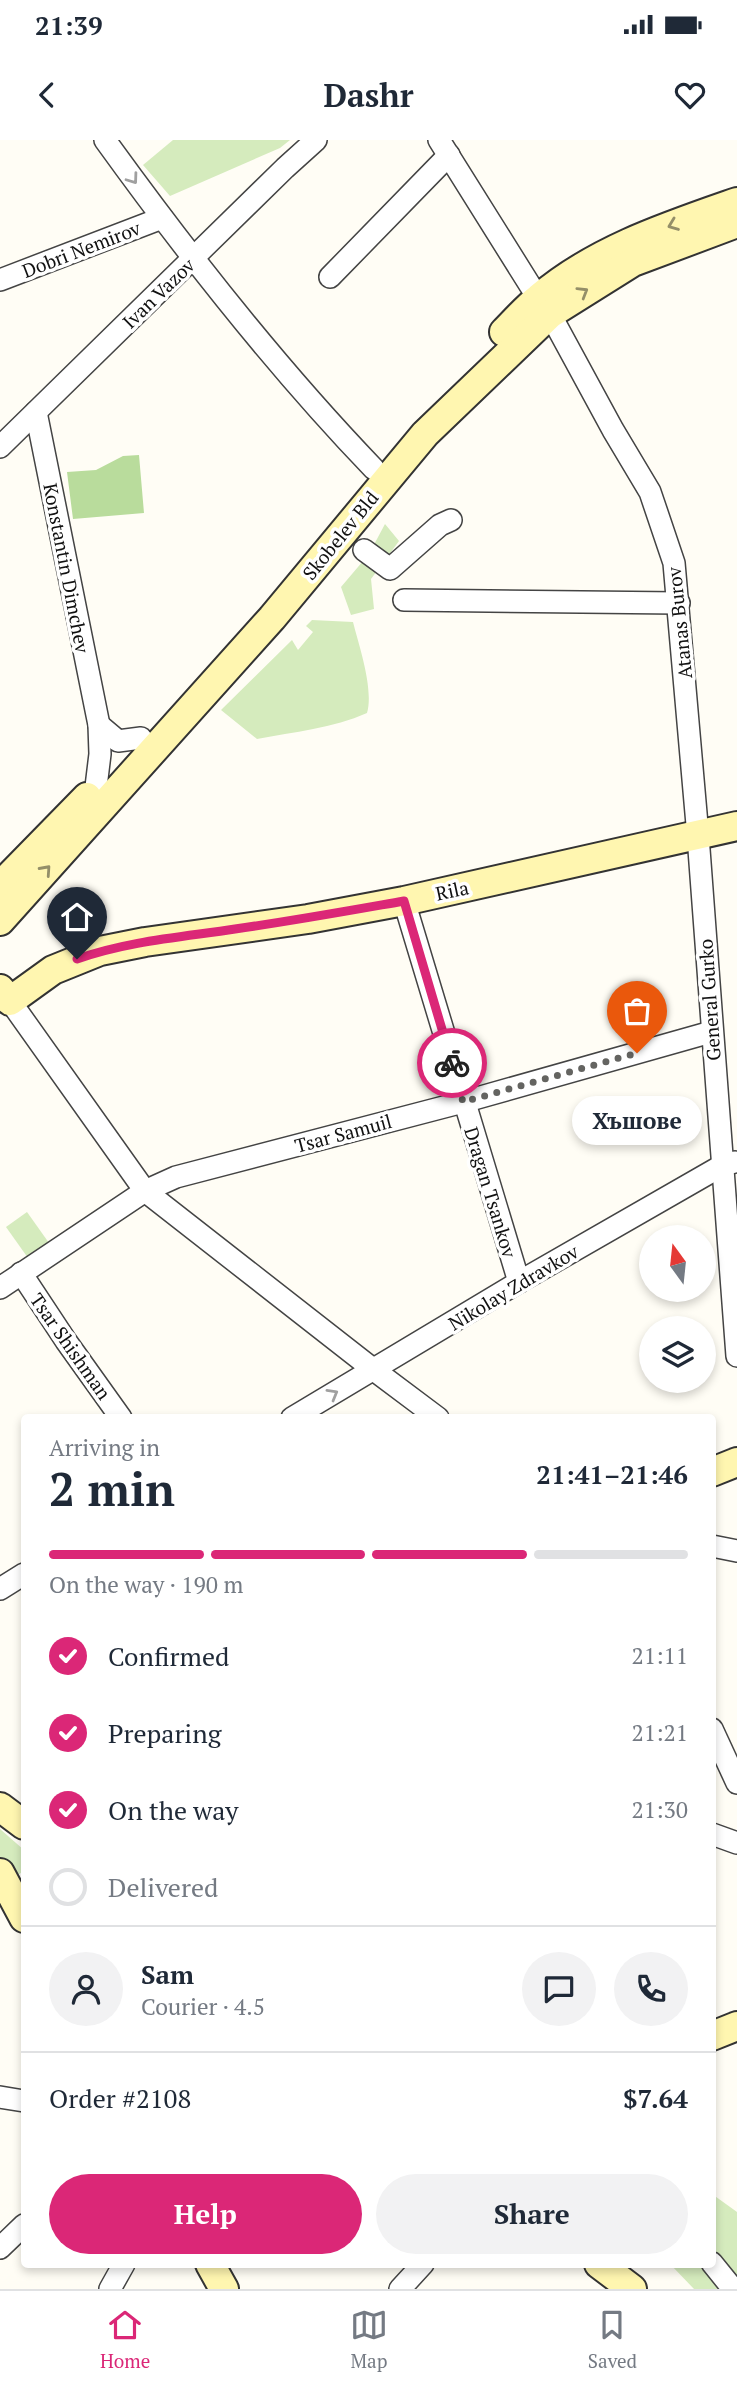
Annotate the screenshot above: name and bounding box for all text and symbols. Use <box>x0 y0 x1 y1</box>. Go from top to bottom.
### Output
text: 21:39 <box>35 8 103 42</box>
text: Dashr <box>323 74 414 116</box>
icon: back <box>28 76 66 114</box>
icon: heart <box>671 76 709 114</box>
one-way arrow <box>125 171 137 184</box>
street label: Dobri Nemirov <box>18 215 144 283</box>
one-way arrow <box>667 216 679 230</box>
street label: Ivan Vazov <box>117 252 200 334</box>
one-way arrow <box>575 287 588 300</box>
street label: Konstantin Dimchev <box>38 481 96 655</box>
street label: Skobelev Bld <box>297 485 384 585</box>
street label: Atanas Burov <box>661 566 697 680</box>
one-way arrow <box>37 865 50 878</box>
street label: Rila <box>433 874 471 906</box>
pin <box>47 887 107 959</box>
icon: home <box>58 898 96 936</box>
street label: General Gurko <box>692 938 726 1062</box>
pin <box>607 981 667 1053</box>
icon: bag <box>618 992 656 1030</box>
courier <box>417 1028 487 1098</box>
icon: bike <box>433 1044 471 1082</box>
callout: Хъшове <box>572 1095 702 1144</box>
text: Хъшове <box>592 1105 682 1136</box>
street label: Tsar Samuil <box>292 1108 394 1158</box>
street label: Dragan Tsankov <box>459 1124 523 1261</box>
north arrow <box>639 1225 716 1302</box>
map controls <box>639 1225 716 1393</box>
street label: Nikolay Zdravkov <box>443 1238 583 1336</box>
street label: Tsar Shishman <box>25 1288 117 1404</box>
button: layers <box>639 1316 716 1393</box>
one-way arrow <box>326 1389 338 1402</box>
text: Arriving in <box>49 1432 160 1463</box>
text: 21:41–21:46 <box>536 1457 688 1491</box>
text: 2 min <box>49 1458 175 1519</box>
text: On the way · 190 m <box>49 1569 243 1600</box>
icon: check <box>49 1637 87 1675</box>
text: Confirmed <box>108 1639 229 1673</box>
text: 21:11 <box>631 1640 688 1671</box>
icon: check <box>49 1714 87 1752</box>
text: Preparing <box>108 1716 221 1750</box>
text: 21:21 <box>631 1717 688 1748</box>
icon: check <box>49 1791 87 1829</box>
text: On the way <box>108 1793 239 1827</box>
text: 21:30 <box>631 1794 688 1825</box>
text: Delivered <box>108 1870 218 1904</box>
button: person <box>49 1952 123 2026</box>
button: chat <box>522 1952 596 2026</box>
button: phone <box>614 1952 688 2026</box>
text: Sam <box>141 1957 194 1991</box>
text: Courier · 4.5 <box>141 1991 265 2022</box>
text: Order #2108 <box>49 2081 191 2115</box>
text: $7.64 <box>623 2081 688 2115</box>
button: Help <box>49 2174 362 2254</box>
button: Share <box>376 2174 688 2254</box>
tab: Home <box>100 2306 150 2373</box>
tab: Map <box>350 2306 388 2373</box>
tab: Saved <box>588 2306 637 2373</box>

